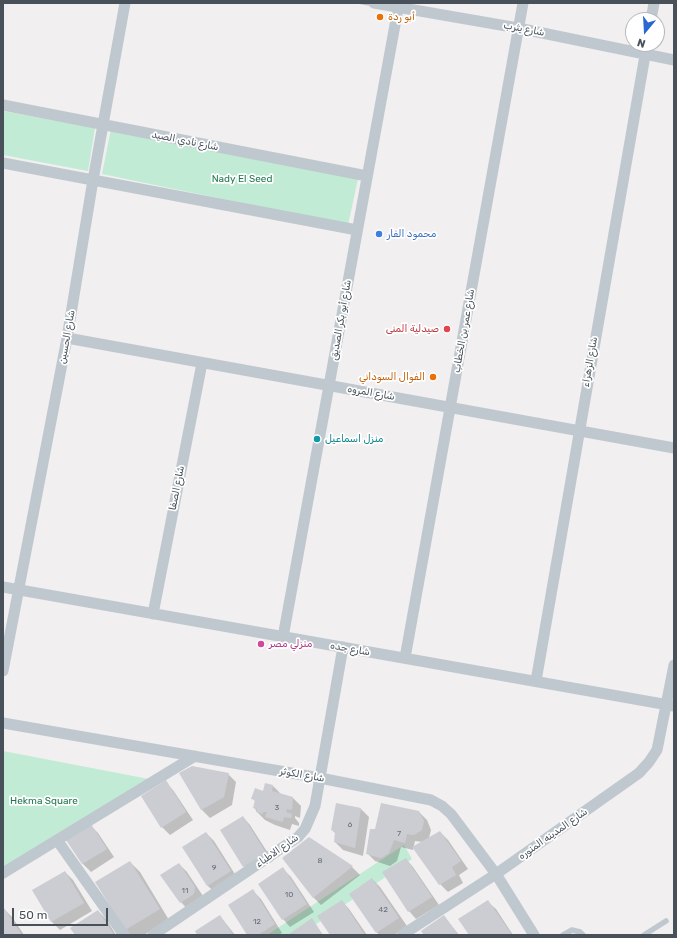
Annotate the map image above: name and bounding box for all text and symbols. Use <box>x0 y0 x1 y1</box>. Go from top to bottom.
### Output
place label: أبو ردة <box>388 11 415 23</box>
marker: أبو ردة <box>375 12 385 22</box>
north arrow <box>625 12 665 52</box>
street label: شارع يثرب <box>502 19 546 39</box>
text: N <box>636 36 647 50</box>
street label: شارع نادي الصيد <box>150 129 220 153</box>
park label: Nady El Seed <box>212 173 272 185</box>
place label: محمود الفار <box>387 228 436 240</box>
marker: محمود الفار <box>374 229 384 239</box>
street label: شارع أبو بكر الصديق <box>328 279 354 361</box>
street label: شارع عمر بن الخطاب <box>451 288 477 374</box>
street label: شارع الحسين <box>56 309 78 365</box>
place label: صيدلية المنى <box>386 323 439 335</box>
marker: صيدلية المنى <box>442 324 452 334</box>
street label: شارع الزهراء <box>580 336 600 388</box>
place label: الفوال السوداني <box>359 371 425 383</box>
marker: الفوال السوداني <box>428 372 438 382</box>
street label: شارع المروه <box>346 383 396 403</box>
place label: منزل اسماعيل <box>325 433 383 445</box>
marker: منزل اسماعيل <box>312 434 322 444</box>
street label: شارع الصفا <box>167 465 187 511</box>
place label: منزلي مصر <box>269 638 312 650</box>
marker: منزلي مصر <box>256 639 266 649</box>
street label: شارع جده <box>329 640 371 658</box>
street label: شارع الكوثر <box>279 765 325 785</box>
park label: Hekma Square <box>10 795 78 807</box>
house number: 3 <box>275 803 279 813</box>
street label: شارع المدينه المنوره <box>516 806 590 862</box>
house number: 6 <box>348 820 352 830</box>
house number: 7 <box>397 829 401 839</box>
street label: شارع الاطباء <box>253 832 301 870</box>
house number: 8 <box>317 856 323 866</box>
house number: 9 <box>212 863 216 873</box>
house number: 11 <box>182 886 188 896</box>
house number: 10 <box>285 890 293 900</box>
scale bar <box>14 900 110 926</box>
house number: 42 <box>378 905 388 915</box>
text: 50 m <box>19 908 47 922</box>
house number: 12 <box>253 917 261 927</box>

